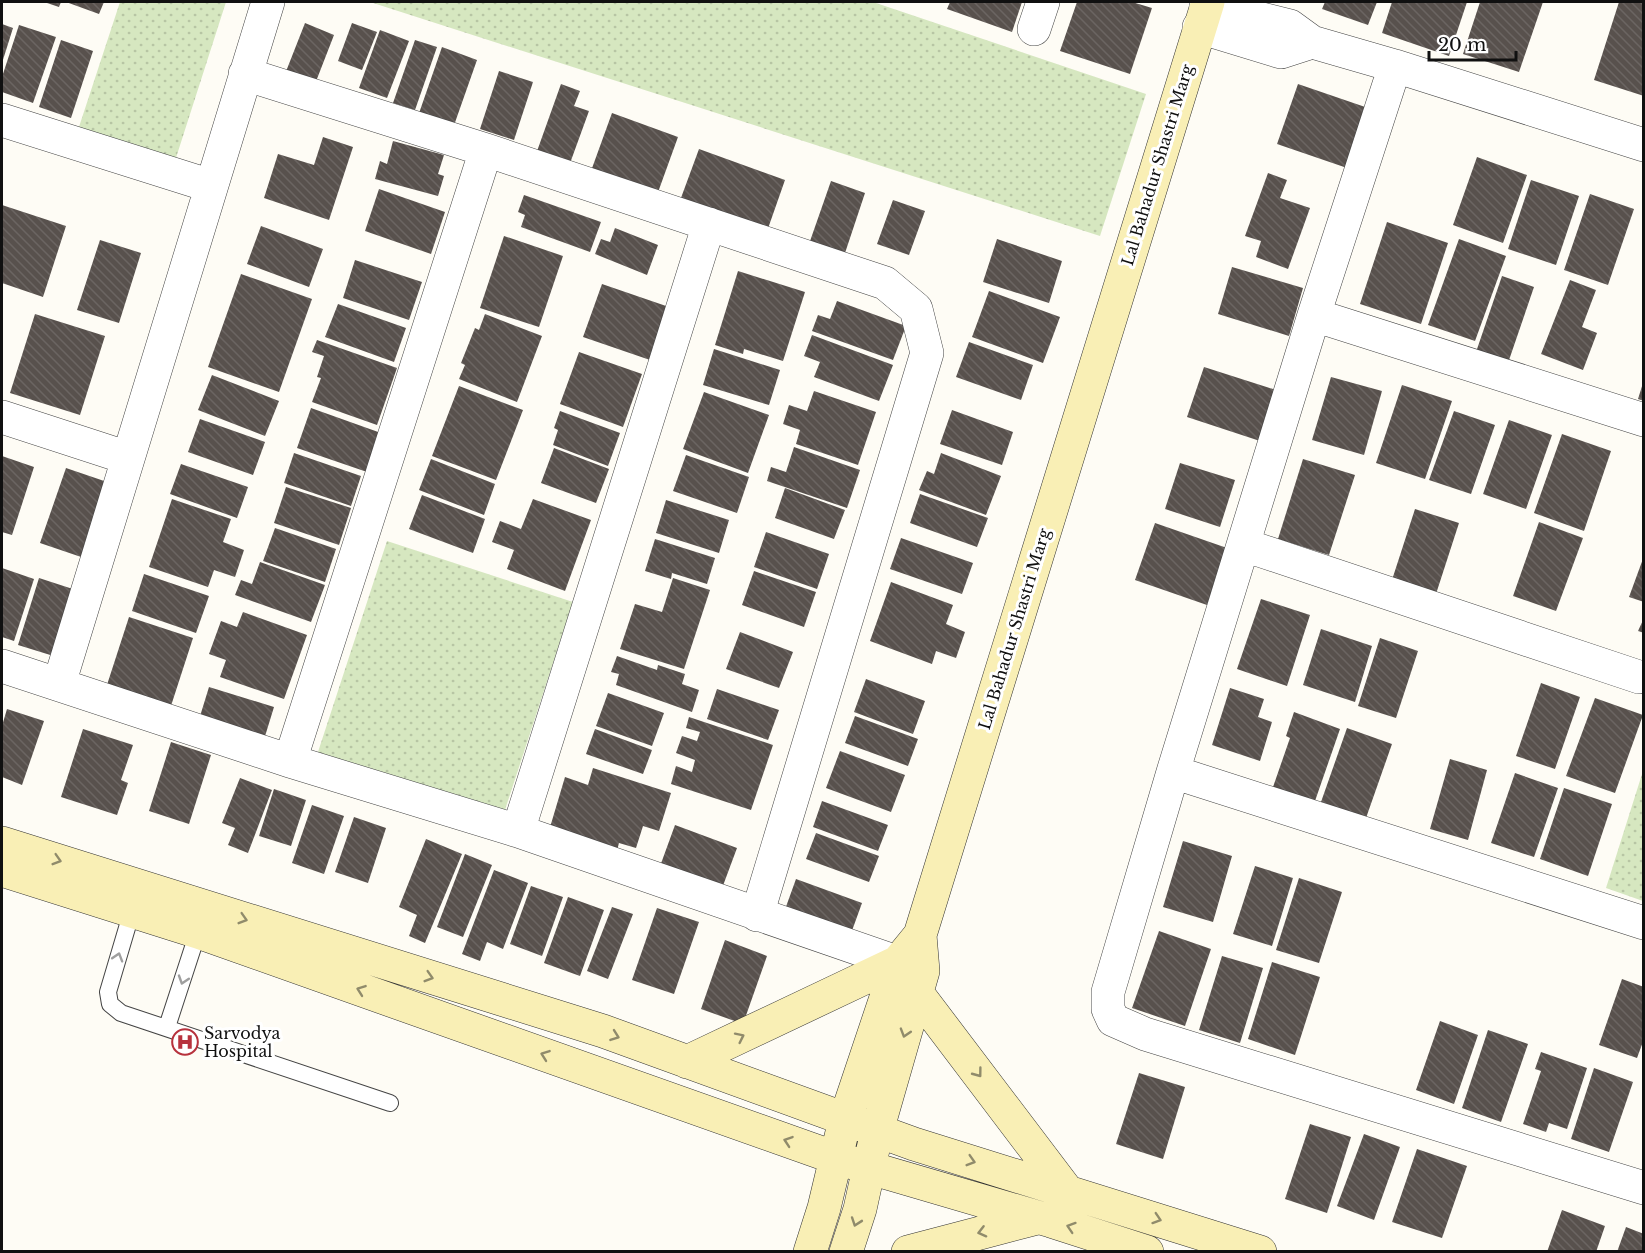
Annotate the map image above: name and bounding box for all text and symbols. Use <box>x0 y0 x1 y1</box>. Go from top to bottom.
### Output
scale bar <box>1429 24 1516 62</box>
text: 20 m <box>1438 34 1486 56</box>
street label: Lal Bahadur Shastri Marg <box>1117 62 1197 268</box>
street label: Lal Bahadur Shastri Marg <box>974 526 1054 732</box>
one-way arrow <box>51 853 62 866</box>
one-way arrow <box>237 912 248 924</box>
one-way arrow <box>111 952 123 963</box>
one-way arrow <box>423 970 434 982</box>
one-way arrow <box>178 974 190 985</box>
one-way arrow <box>356 985 367 998</box>
place label: Sarvodya Hospital <box>204 1023 280 1061</box>
hospital icon: Sarvodya Hospital <box>170 1027 200 1057</box>
one-way arrow <box>900 1027 912 1038</box>
one-way arrow <box>609 1029 620 1041</box>
one-way arrow <box>733 1033 744 1044</box>
one-way arrow <box>540 1050 551 1063</box>
one-way arrow <box>970 1066 981 1077</box>
one-way arrow <box>783 1136 794 1149</box>
one-way arrow <box>965 1154 976 1166</box>
one-way arrow <box>1151 1212 1162 1224</box>
one-way arrow <box>851 1216 863 1227</box>
one-way arrow <box>1066 1222 1077 1234</box>
one-way arrow <box>978 1224 988 1237</box>

